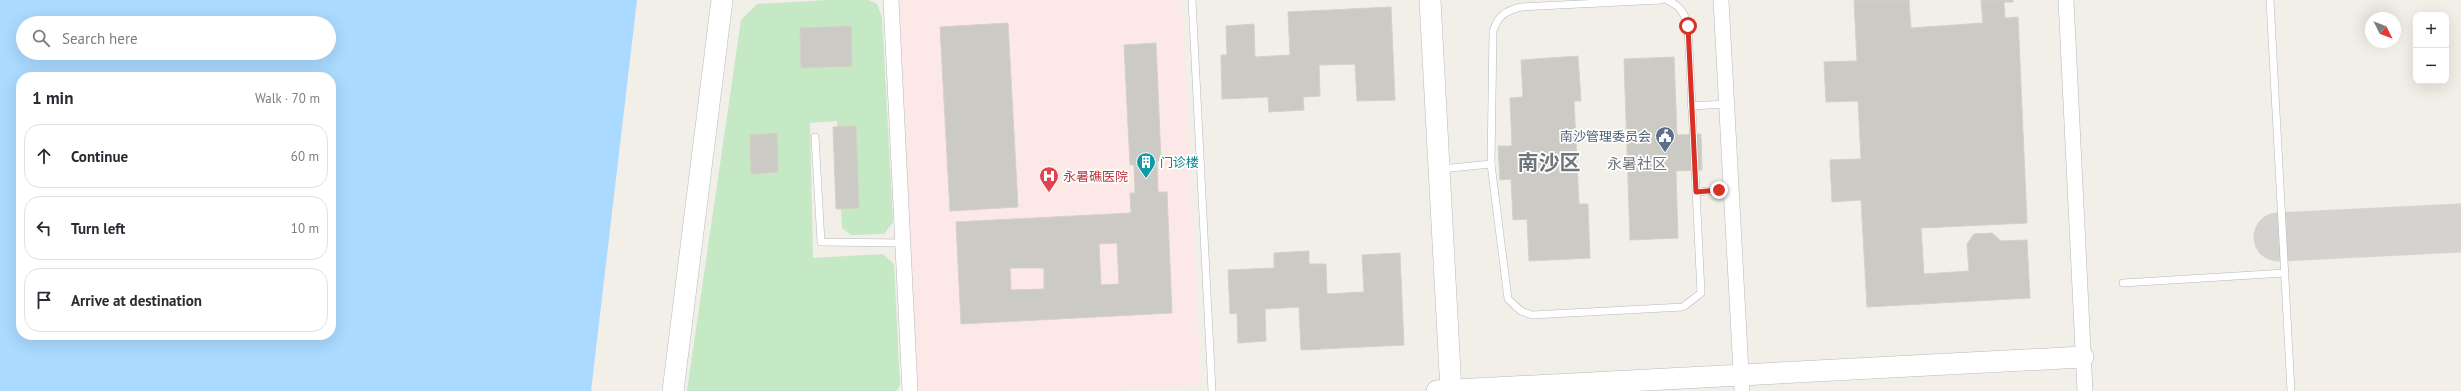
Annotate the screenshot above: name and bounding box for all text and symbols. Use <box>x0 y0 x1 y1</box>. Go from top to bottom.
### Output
north arrow <box>2365 12 2401 48</box>
map controls <box>2413 12 2449 84</box>
button: + <box>2413 12 2449 48</box>
search box <box>16 16 336 60</box>
route start <box>1679 17 1697 35</box>
icon: search <box>30 27 52 49</box>
text: Search here <box>62 29 138 48</box>
button: − <box>2413 48 2449 84</box>
text: 1 min <box>32 87 73 109</box>
text: Walk · 70 m <box>255 90 320 107</box>
public building icon: 南沙管理委员会 <box>1654 125 1676 153</box>
place label: 南沙管理委员会 <box>1560 128 1651 145</box>
icon: ahead <box>33 145 55 167</box>
text: Continue <box>71 147 128 166</box>
text: 60 m <box>291 148 319 165</box>
district label: 南沙区 <box>1518 149 1581 176</box>
building icon: 门诊楼 <box>1135 151 1157 179</box>
place label: 门诊楼 <box>1160 154 1199 171</box>
district label: 永暑社区 <box>1607 154 1667 173</box>
hospital icon: 永暑礁医院 <box>1038 165 1060 193</box>
place label: 永暑礁医院 <box>1063 168 1128 185</box>
route end <box>1710 181 1728 199</box>
icon: left <box>33 217 55 239</box>
text: Turn left <box>71 219 125 238</box>
text: 10 m <box>291 220 319 237</box>
icon: arrive <box>33 289 55 311</box>
text: Arrive at destination <box>71 291 202 310</box>

